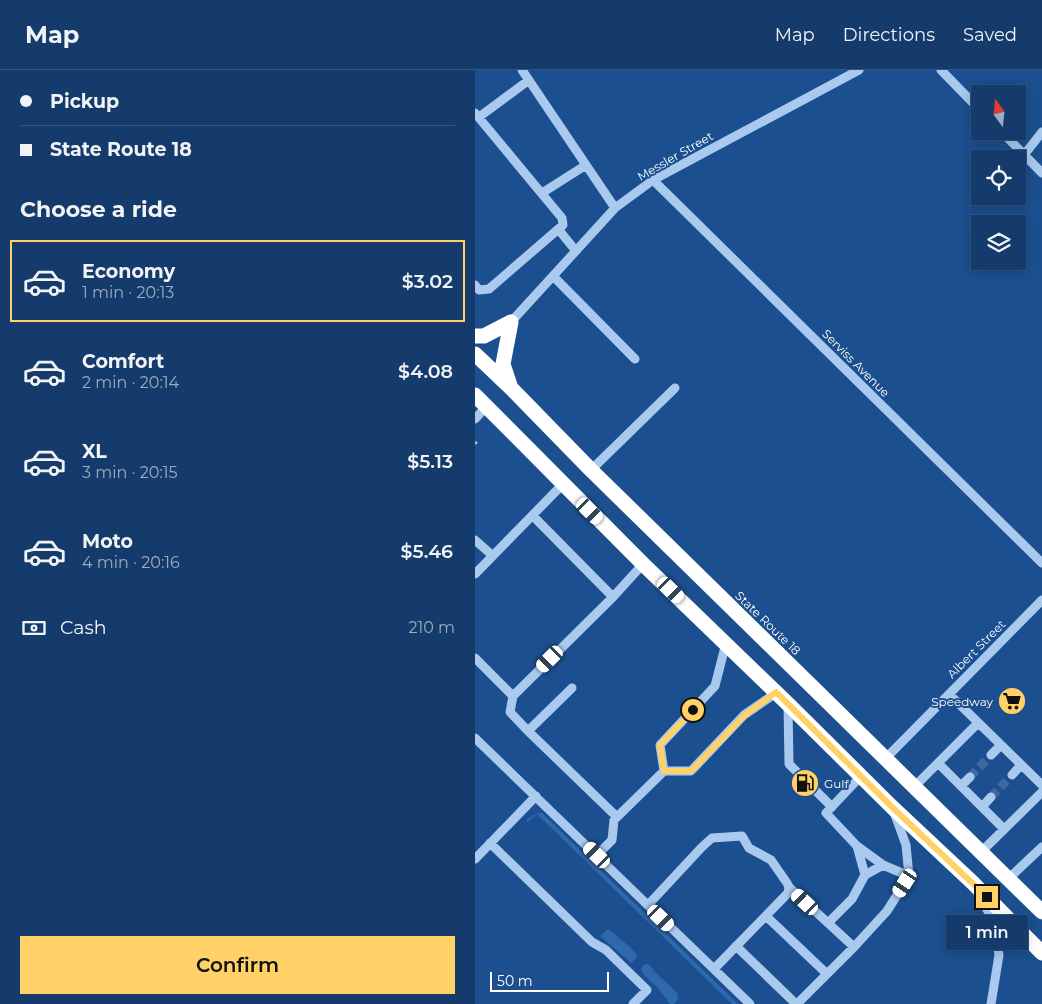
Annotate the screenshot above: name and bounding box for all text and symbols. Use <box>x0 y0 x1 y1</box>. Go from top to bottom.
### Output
text: Map <box>25 20 79 49</box>
text: Map <box>775 24 815 46</box>
text: Directions <box>843 24 935 46</box>
text: Saved <box>963 24 1017 46</box>
north arrow <box>971 85 1026 140</box>
map controls <box>971 85 1026 270</box>
text: Pickup <box>50 90 119 113</box>
street label: Messler Street <box>634 128 716 184</box>
text: State Route 18 <box>50 138 192 161</box>
button: locate <box>971 150 1026 205</box>
text: Choose a ride <box>20 196 177 223</box>
button: layers <box>971 215 1026 270</box>
icon: car <box>22 259 67 304</box>
text: Economy <box>82 260 175 283</box>
text: $3.02 <box>402 270 453 293</box>
text: 1 min · 20:13 <box>82 283 174 302</box>
street label: Serviss Avenue <box>819 326 893 400</box>
icon: car <box>22 349 67 394</box>
text: Comfort <box>82 350 164 373</box>
text: $4.08 <box>398 360 453 383</box>
text: 2 min · 20:14 <box>82 373 179 392</box>
icon: car <box>22 439 67 484</box>
text: XL <box>82 440 107 463</box>
text: $5.13 <box>407 450 453 473</box>
text: 3 min · 20:15 <box>82 463 178 482</box>
car <box>574 495 605 527</box>
icon: car <box>22 529 67 574</box>
text: Moto <box>82 530 133 553</box>
text: $5.46 <box>401 540 453 563</box>
text: 4 min · 20:16 <box>82 553 180 572</box>
car <box>655 574 687 606</box>
street label: State Route 18 <box>732 588 804 658</box>
icon: cash <box>20 614 48 642</box>
text: Cash <box>60 616 107 639</box>
street label: Albert Street <box>944 617 1008 681</box>
text: 210 m <box>408 618 455 637</box>
car <box>534 643 565 675</box>
supermarket icon: Speedway <box>997 686 1027 716</box>
place label: Speedway <box>931 694 993 709</box>
route start <box>682 699 704 721</box>
fuel station icon: Gulf <box>790 768 820 798</box>
place label: Gulf <box>824 776 850 791</box>
car <box>580 839 613 871</box>
car <box>890 866 919 900</box>
car <box>788 886 821 918</box>
route end <box>976 886 998 908</box>
car <box>645 902 677 934</box>
callout: 1 min <box>946 914 1028 950</box>
text: 1 min <box>966 923 1008 942</box>
button: Confirm <box>20 936 455 994</box>
scale bar <box>490 969 609 992</box>
text: 50 m <box>497 972 533 990</box>

